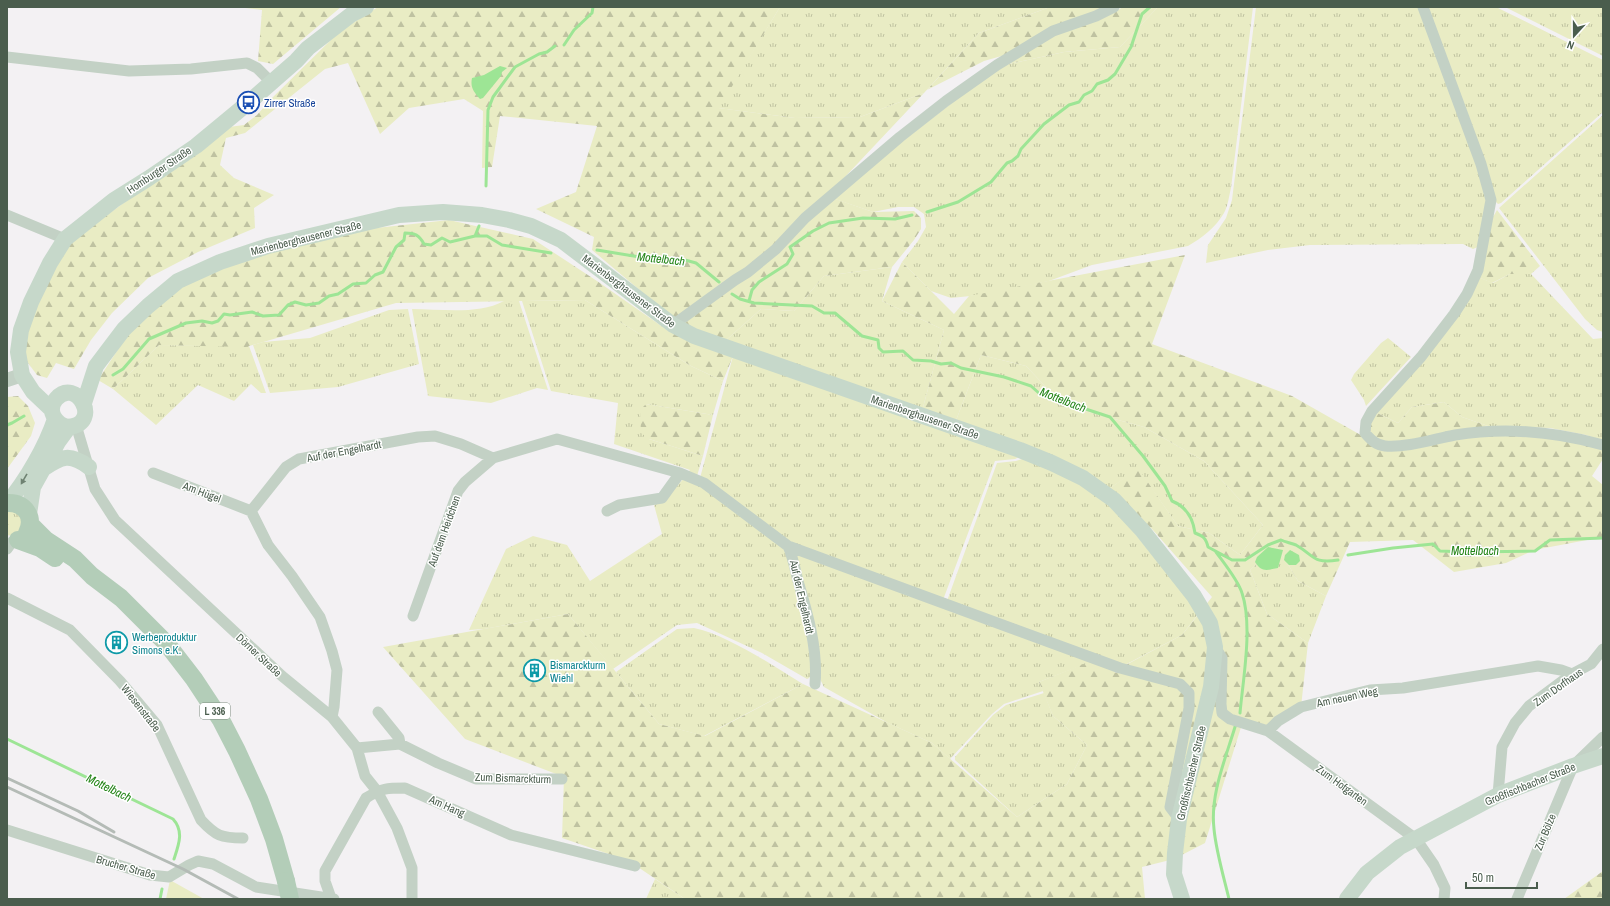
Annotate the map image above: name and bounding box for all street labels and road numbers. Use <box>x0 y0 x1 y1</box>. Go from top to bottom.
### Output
street label: Homburger Straße <box>124 143 194 197</box>
street label: Marienberghausener Straße <box>249 218 363 258</box>
street label: Marienberghausener Straße <box>580 251 678 331</box>
street label: Marienberghausener Straße <box>869 392 981 442</box>
street label: Auf der Engelhardt <box>305 437 383 465</box>
street label: Am Hügel <box>180 478 223 506</box>
street label: Auf dem Heidchen <box>424 493 463 569</box>
street label: Auf der Engelhardt <box>786 558 817 636</box>
street label: Dörner Straße <box>233 630 285 680</box>
street label: Zum Dorfhaus <box>1531 665 1586 709</box>
street label: Wiesenstraße <box>118 682 164 734</box>
street label: Am neuen Weg <box>1314 684 1379 711</box>
road number: L 336 <box>200 703 230 719</box>
street label: Großfischbacher Straße <box>1173 724 1209 822</box>
street label: Großfischbacher Straße <box>1483 759 1577 809</box>
street label: Zum Hofgarten <box>1314 762 1370 808</box>
street label: Zum Bismarckturm <box>475 770 551 786</box>
street label: Am Hang <box>426 792 467 820</box>
street label: Zur Bölze <box>1531 811 1559 853</box>
street label: Brucher Straße <box>95 852 157 882</box>

